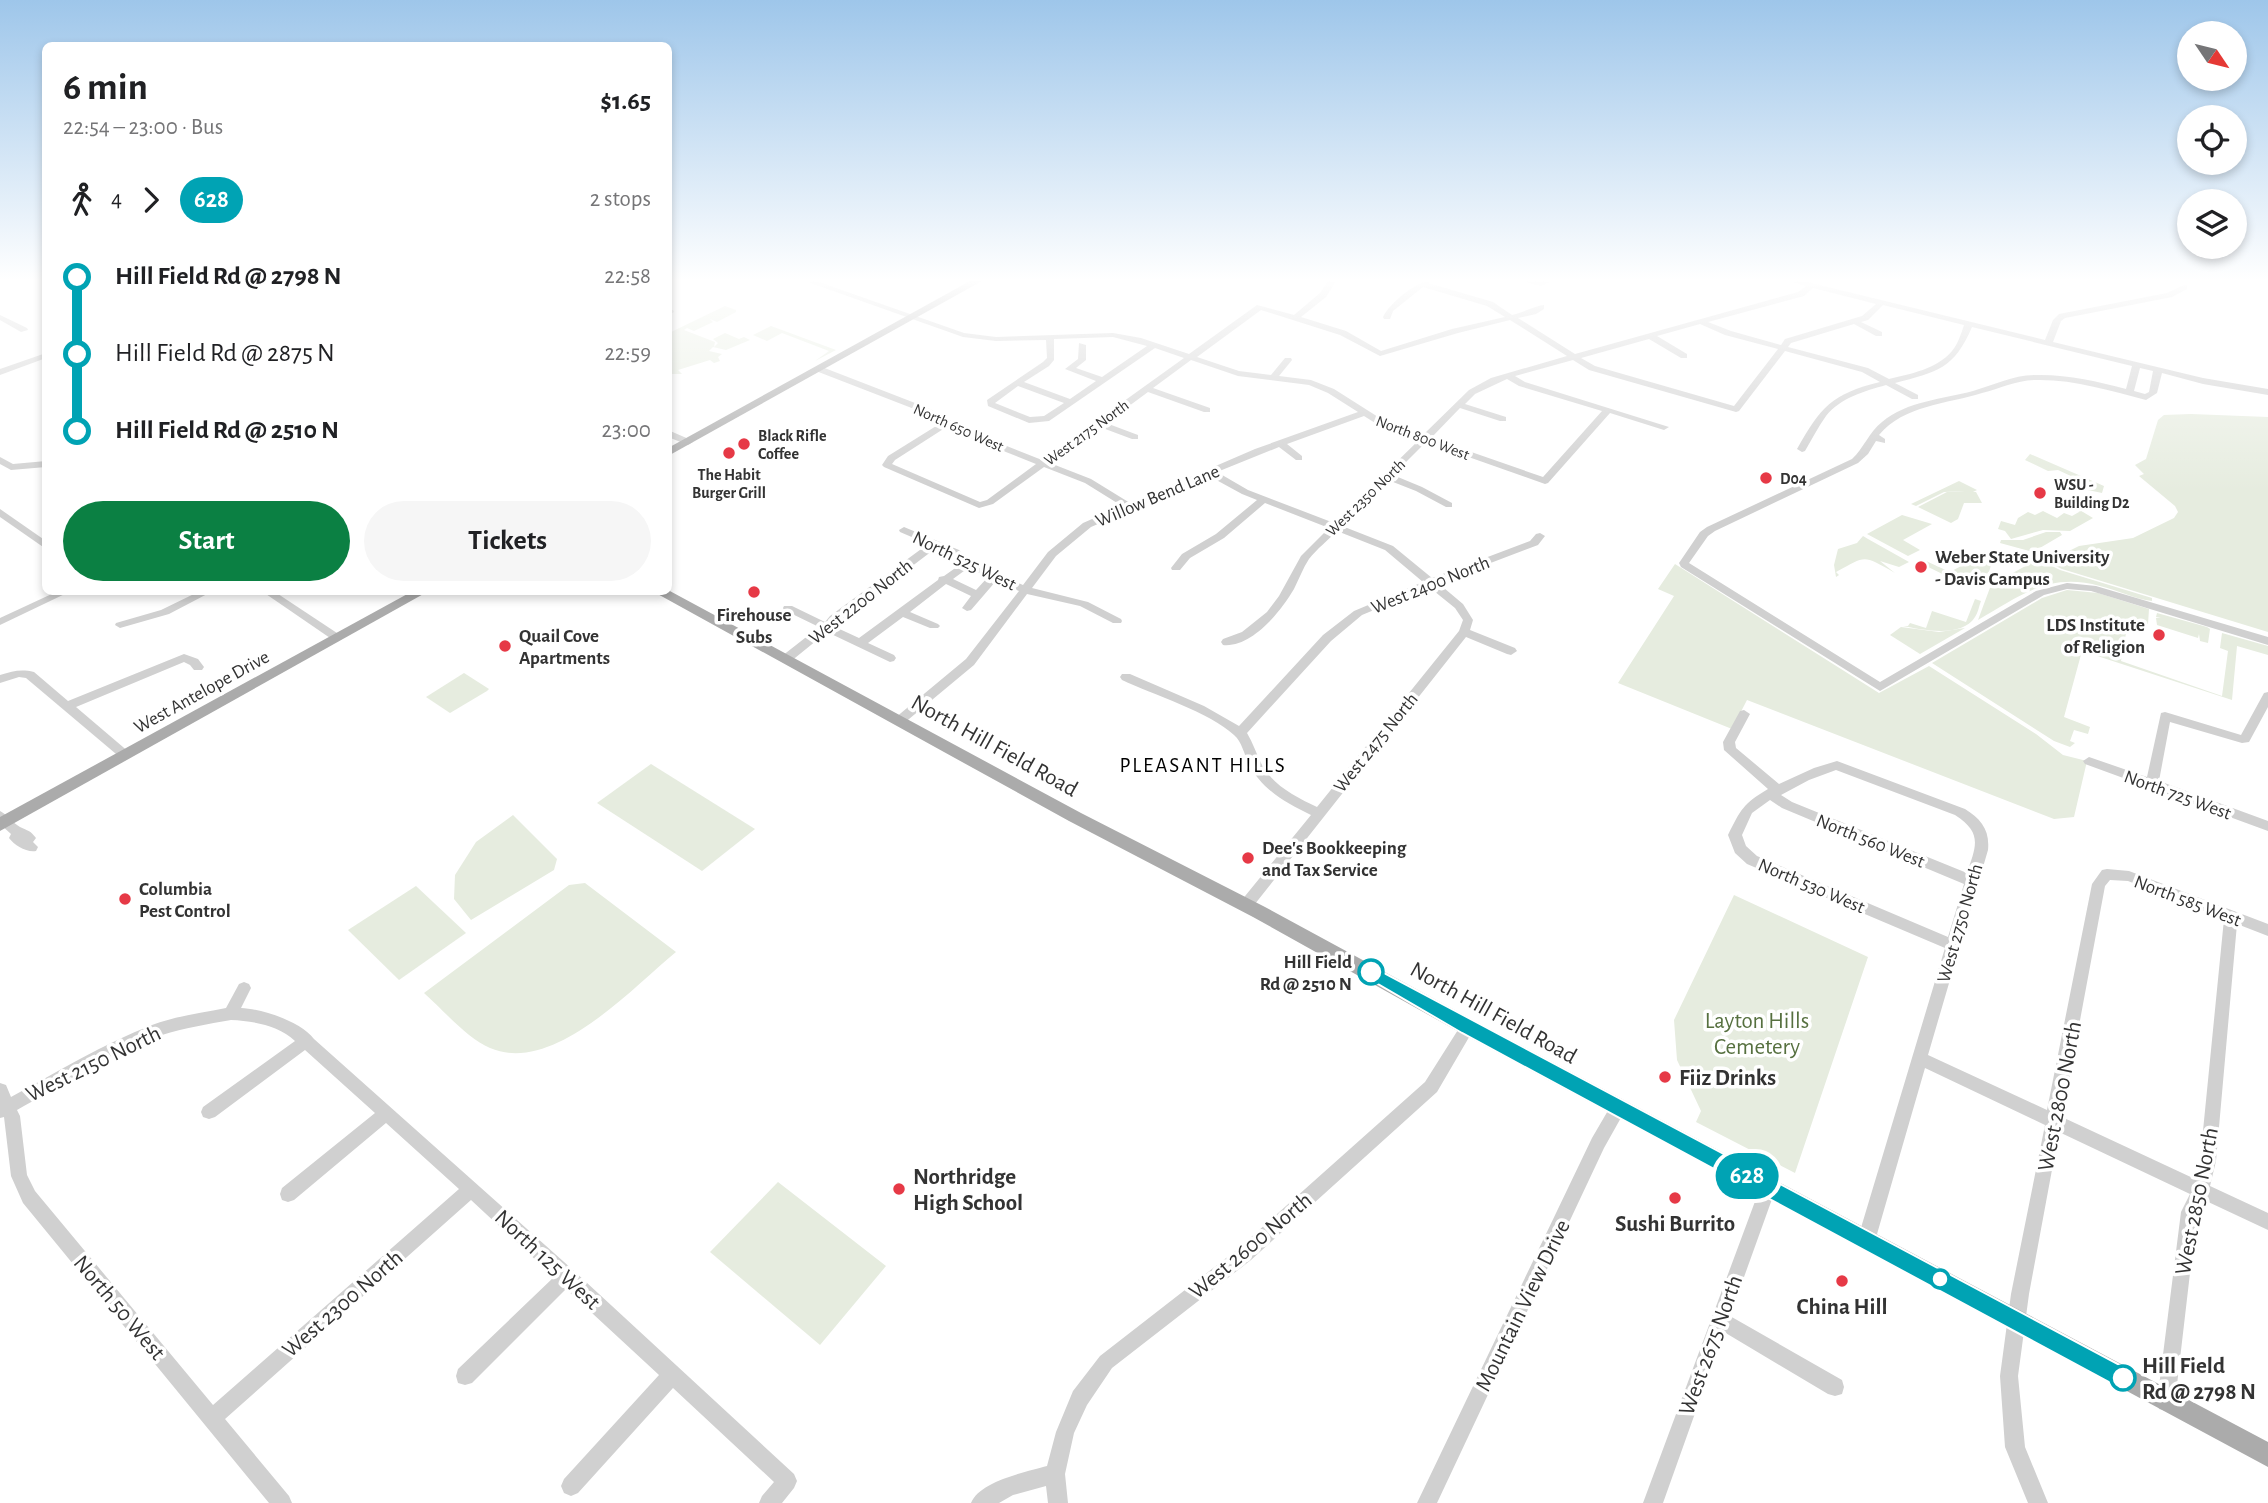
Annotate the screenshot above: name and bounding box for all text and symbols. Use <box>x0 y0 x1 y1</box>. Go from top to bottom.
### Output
north arrow <box>2177 21 2247 91</box>
map controls <box>2177 21 2247 259</box>
text: 6 min <box>63 69 148 107</box>
text: $1.65 <box>600 88 651 114</box>
button: locate <box>2177 105 2247 175</box>
text: 22:54 – 23:00 · Bus <box>63 116 223 139</box>
icon: walk <box>63 181 101 219</box>
icon: forward <box>132 181 170 219</box>
text: 4 <box>111 188 122 211</box>
text: 628 <box>194 188 229 212</box>
text: 2 stops <box>590 188 651 211</box>
button: layers <box>2177 189 2247 259</box>
text: Hill Field Rd @ 2798 N <box>115 263 342 289</box>
text: 22:58 <box>604 265 651 288</box>
text: Hill Field Rd @ 2875 N <box>115 340 335 366</box>
text: 22:59 <box>604 342 651 365</box>
street label: West 2175 North <box>1041 397 1132 469</box>
street label: North 650 West <box>911 401 1006 455</box>
street label: North 800 West <box>1374 413 1472 463</box>
text: Hill Field Rd @ 2510 N <box>115 417 339 443</box>
text: 23:00 <box>602 419 651 442</box>
place label: Black Rifle Coffee <box>758 428 827 462</box>
marker: Black Rifle Coffee <box>736 436 752 452</box>
marker: The Habit Burger Grill <box>721 445 737 461</box>
street label: West 2350 North <box>1323 456 1408 539</box>
street label: Willow Bend Lane <box>1093 462 1222 531</box>
place label: The Habit Burger Grill <box>692 467 766 501</box>
marker: D04 <box>1758 470 1774 486</box>
place label: D04 <box>1780 471 1807 487</box>
place label: WSU - Building D2 <box>2054 477 2130 511</box>
marker: WSU - Building D2 <box>2032 485 2048 501</box>
button: Start <box>63 501 350 581</box>
button: Tickets <box>364 501 651 581</box>
street label: North 525 West <box>910 528 1019 595</box>
place label: Weber State University - Davis Campus <box>1935 548 2110 589</box>
street label: West 2400 North <box>1369 553 1492 618</box>
street label: West 2200 North <box>806 556 916 648</box>
marker: Weber State University - Davis Campus <box>1913 559 1929 575</box>
marker: Firehouse Subs <box>746 584 762 600</box>
place label: Firehouse Subs <box>717 606 791 647</box>
place label: LDS Institute of Religion <box>2046 616 2145 657</box>
place label: Quail Cove Apartments <box>519 627 610 668</box>
marker: LDS Institute of Religion <box>2151 627 2167 643</box>
marker: Quail Cove Apartments <box>497 638 513 654</box>
street label: West Antelope Drive <box>131 647 273 737</box>
street label: West 2475 North <box>1330 690 1422 796</box>
street label: North Hill Field Road <box>907 691 1082 802</box>
district label: PLEASANT HILLS <box>1119 755 1287 776</box>
street label: North 725 West <box>2121 767 2234 824</box>
street label: North 560 West <box>1814 811 1927 872</box>
place label: Dee's Bookkeeping and Tax Service <box>1262 839 1407 880</box>
marker: Dee's Bookkeeping and Tax Service <box>1240 850 1256 866</box>
street label: North 530 West <box>1755 855 1868 917</box>
street label: West 2750 North <box>1934 862 1986 985</box>
street label: North 585 West <box>2131 872 2244 931</box>
place label: Columbia Pest Control <box>139 880 231 921</box>
marker: Columbia Pest Control <box>117 891 133 907</box>
place label: Hill Field Rd @ 2510 N <box>1260 953 1352 994</box>
street label: North Hill Field Road <box>1406 958 1581 1069</box>
marker: Hill Field Rd @ 2510 N <box>1358 959 1384 985</box>
park label: Layton Hills Cemetery <box>1705 1010 1809 1059</box>
street label: West 2800 North <box>2035 1019 2086 1173</box>
street label: West 2150 North <box>23 1022 165 1107</box>
place label: Fiiz Drinks <box>1679 1067 1776 1090</box>
marker: Fiiz Drinks <box>1657 1069 1673 1085</box>
street label: West 2850 North <box>2172 1126 2223 1277</box>
line badge: 628 <box>1707 1153 1787 1199</box>
text: 628 <box>1730 1164 1764 1188</box>
place label: Northridge High School <box>913 1166 1023 1215</box>
marker: Northridge High School <box>891 1181 907 1197</box>
street label: West 2600 North <box>1185 1188 1317 1304</box>
marker: Sushi Burrito <box>1667 1190 1683 1206</box>
street label: North 125 West <box>490 1206 605 1315</box>
place label: Sushi Burrito <box>1615 1213 1735 1236</box>
street label: Mountain View Drive <box>1472 1216 1575 1395</box>
street label: West 2300 North <box>279 1246 407 1362</box>
street label: North 50 West <box>69 1251 169 1365</box>
unlabelled marker <box>1930 1269 1950 1289</box>
street label: West 2675 North <box>1675 1272 1747 1419</box>
marker: China Hill <box>1834 1273 1850 1289</box>
place label: China Hill <box>1796 1296 1888 1319</box>
place label: Hill Field Rd @ 2798 N <box>2142 1355 2256 1404</box>
marker: Hill Field Rd @ 2798 N <box>2110 1365 2136 1391</box>

